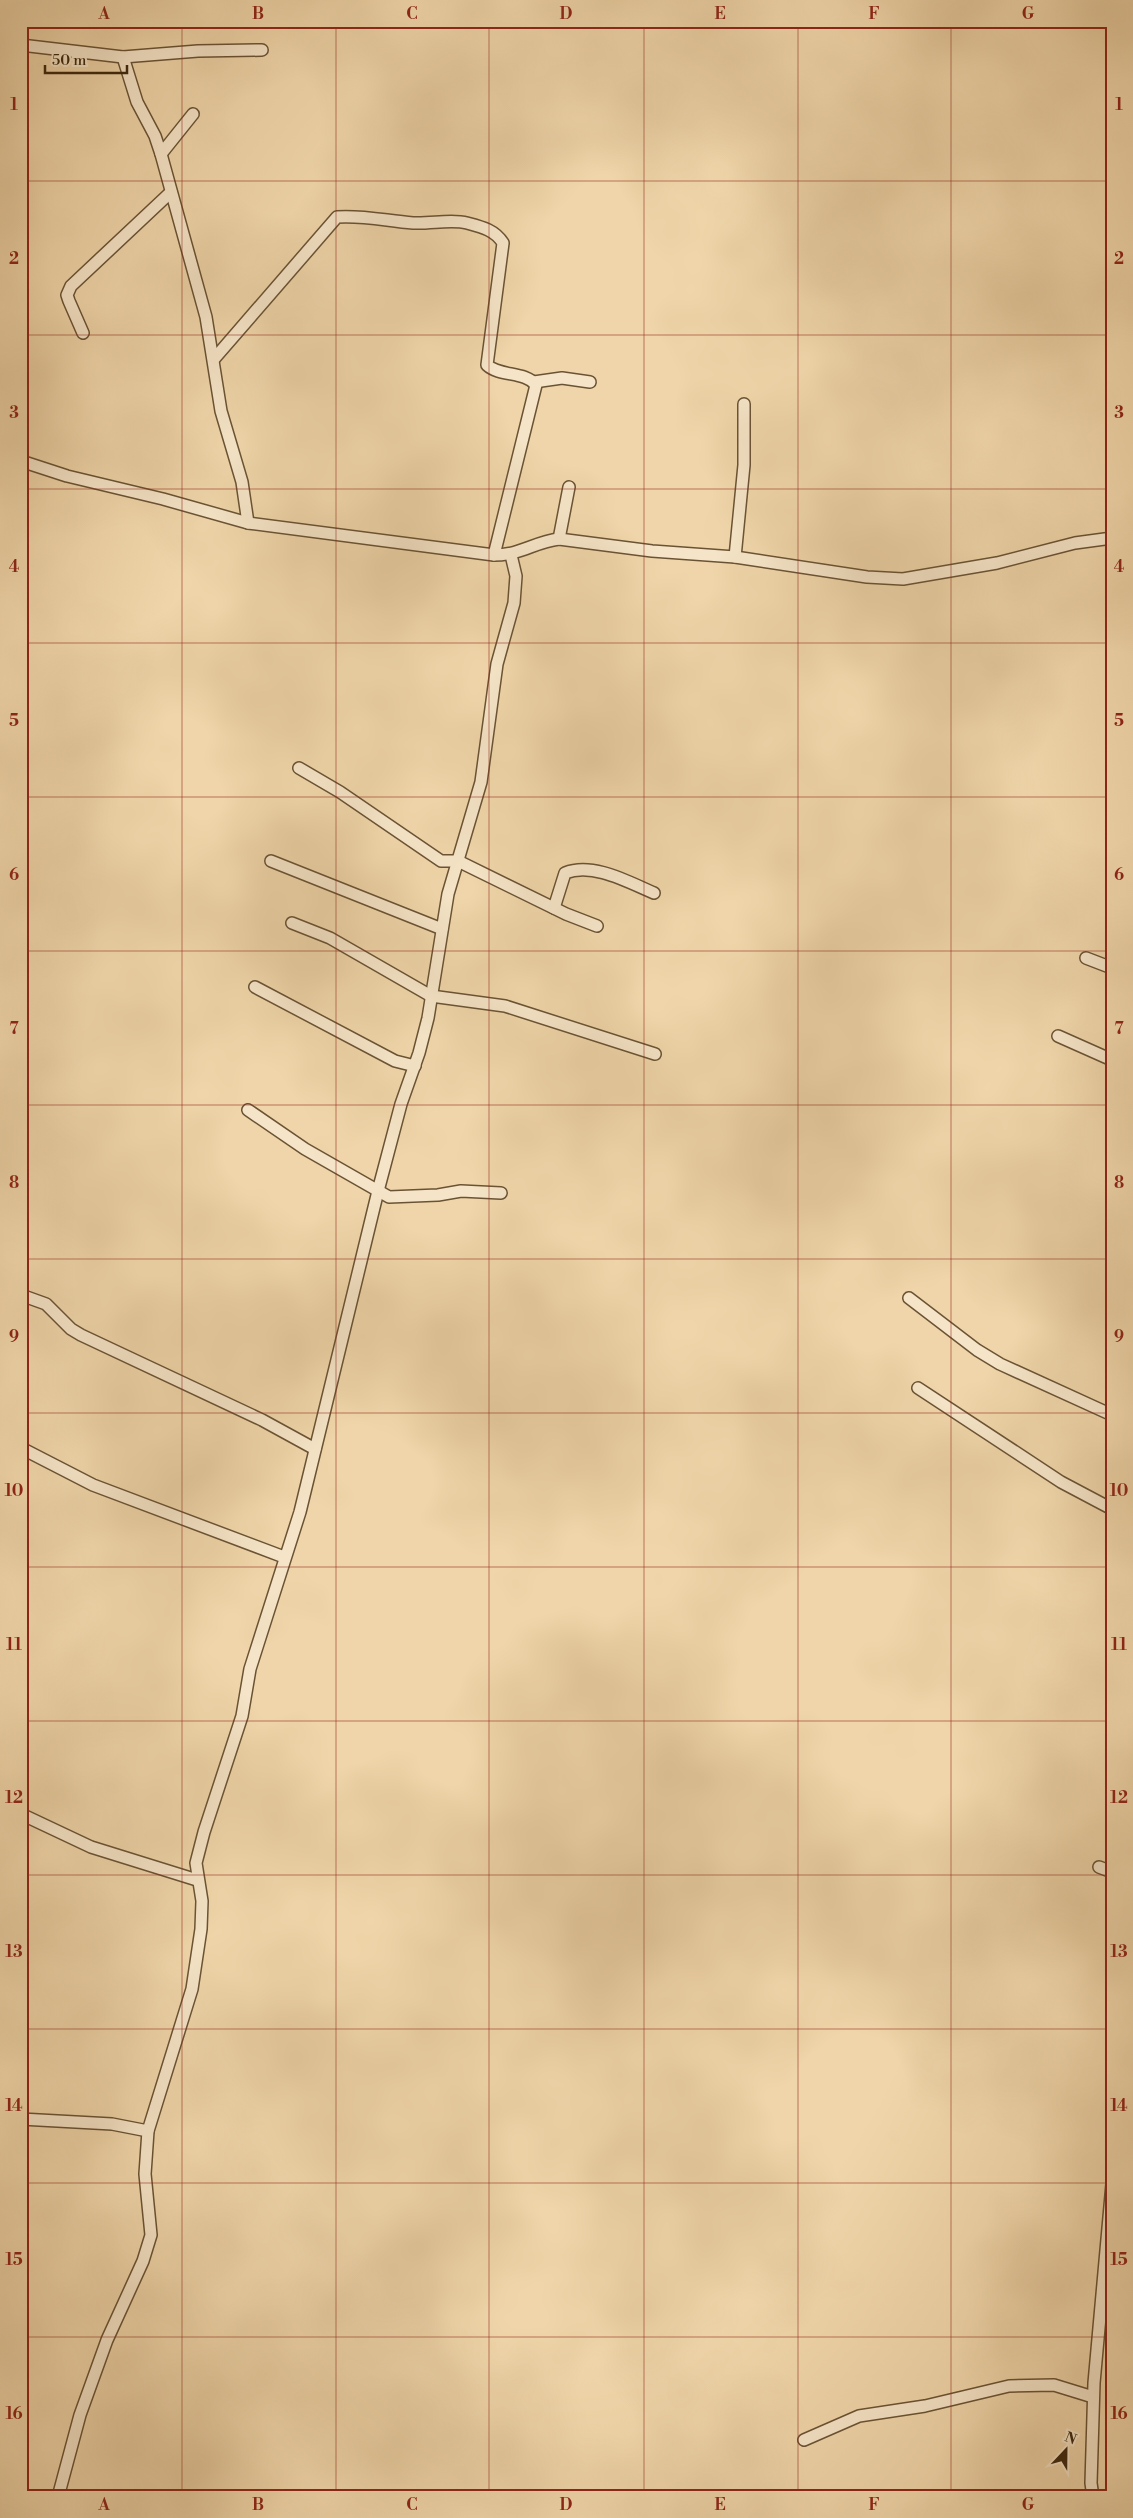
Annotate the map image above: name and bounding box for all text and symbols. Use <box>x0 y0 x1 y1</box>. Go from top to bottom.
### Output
text: A <box>97 4 110 24</box>
text: B <box>252 4 264 24</box>
text: C <box>406 4 418 24</box>
text: D <box>560 4 573 24</box>
text: E <box>714 4 726 24</box>
text: F <box>868 4 880 24</box>
text: G <box>1022 4 1035 24</box>
scale bar <box>45 42 128 74</box>
text: 50 m <box>52 51 86 70</box>
text: 1 <box>10 95 18 115</box>
text: 1 <box>1115 95 1123 115</box>
text: 2 <box>9 249 19 269</box>
text: 2 <box>1114 249 1124 269</box>
text: 3 <box>9 403 19 423</box>
text: 3 <box>1114 403 1124 423</box>
text: 4 <box>9 557 20 577</box>
text: 4 <box>1114 557 1125 577</box>
text: 5 <box>9 711 19 731</box>
text: 5 <box>1114 711 1124 731</box>
text: 6 <box>9 865 19 885</box>
text: 6 <box>1114 865 1124 885</box>
text: 7 <box>9 1019 19 1039</box>
text: 7 <box>1114 1019 1124 1039</box>
text: 8 <box>9 1173 19 1193</box>
text: 8 <box>1114 1173 1124 1193</box>
text: 9 <box>9 1327 19 1347</box>
text: 9 <box>1114 1327 1124 1347</box>
text: 10 <box>5 1481 23 1501</box>
text: 10 <box>1110 1481 1128 1501</box>
text: 11 <box>6 1635 22 1655</box>
text: 11 <box>1111 1635 1127 1655</box>
text: 12 <box>5 1788 23 1808</box>
text: 12 <box>1110 1788 1128 1808</box>
text: 13 <box>5 1942 23 1962</box>
text: 13 <box>1110 1942 1128 1962</box>
text: 14 <box>5 2096 23 2116</box>
text: 14 <box>1110 2096 1128 2116</box>
text: 15 <box>5 2250 23 2270</box>
text: 15 <box>1110 2250 1128 2270</box>
text: 16 <box>5 2404 23 2424</box>
text: 16 <box>1110 2404 1128 2424</box>
north arrow <box>1040 2426 1090 2476</box>
text: N <box>1062 2428 1079 2449</box>
text: A <box>97 2495 110 2515</box>
text: B <box>252 2495 264 2515</box>
text: C <box>406 2495 418 2515</box>
text: D <box>560 2495 573 2515</box>
text: E <box>714 2495 726 2515</box>
text: F <box>868 2495 880 2515</box>
text: G <box>1022 2495 1035 2515</box>

